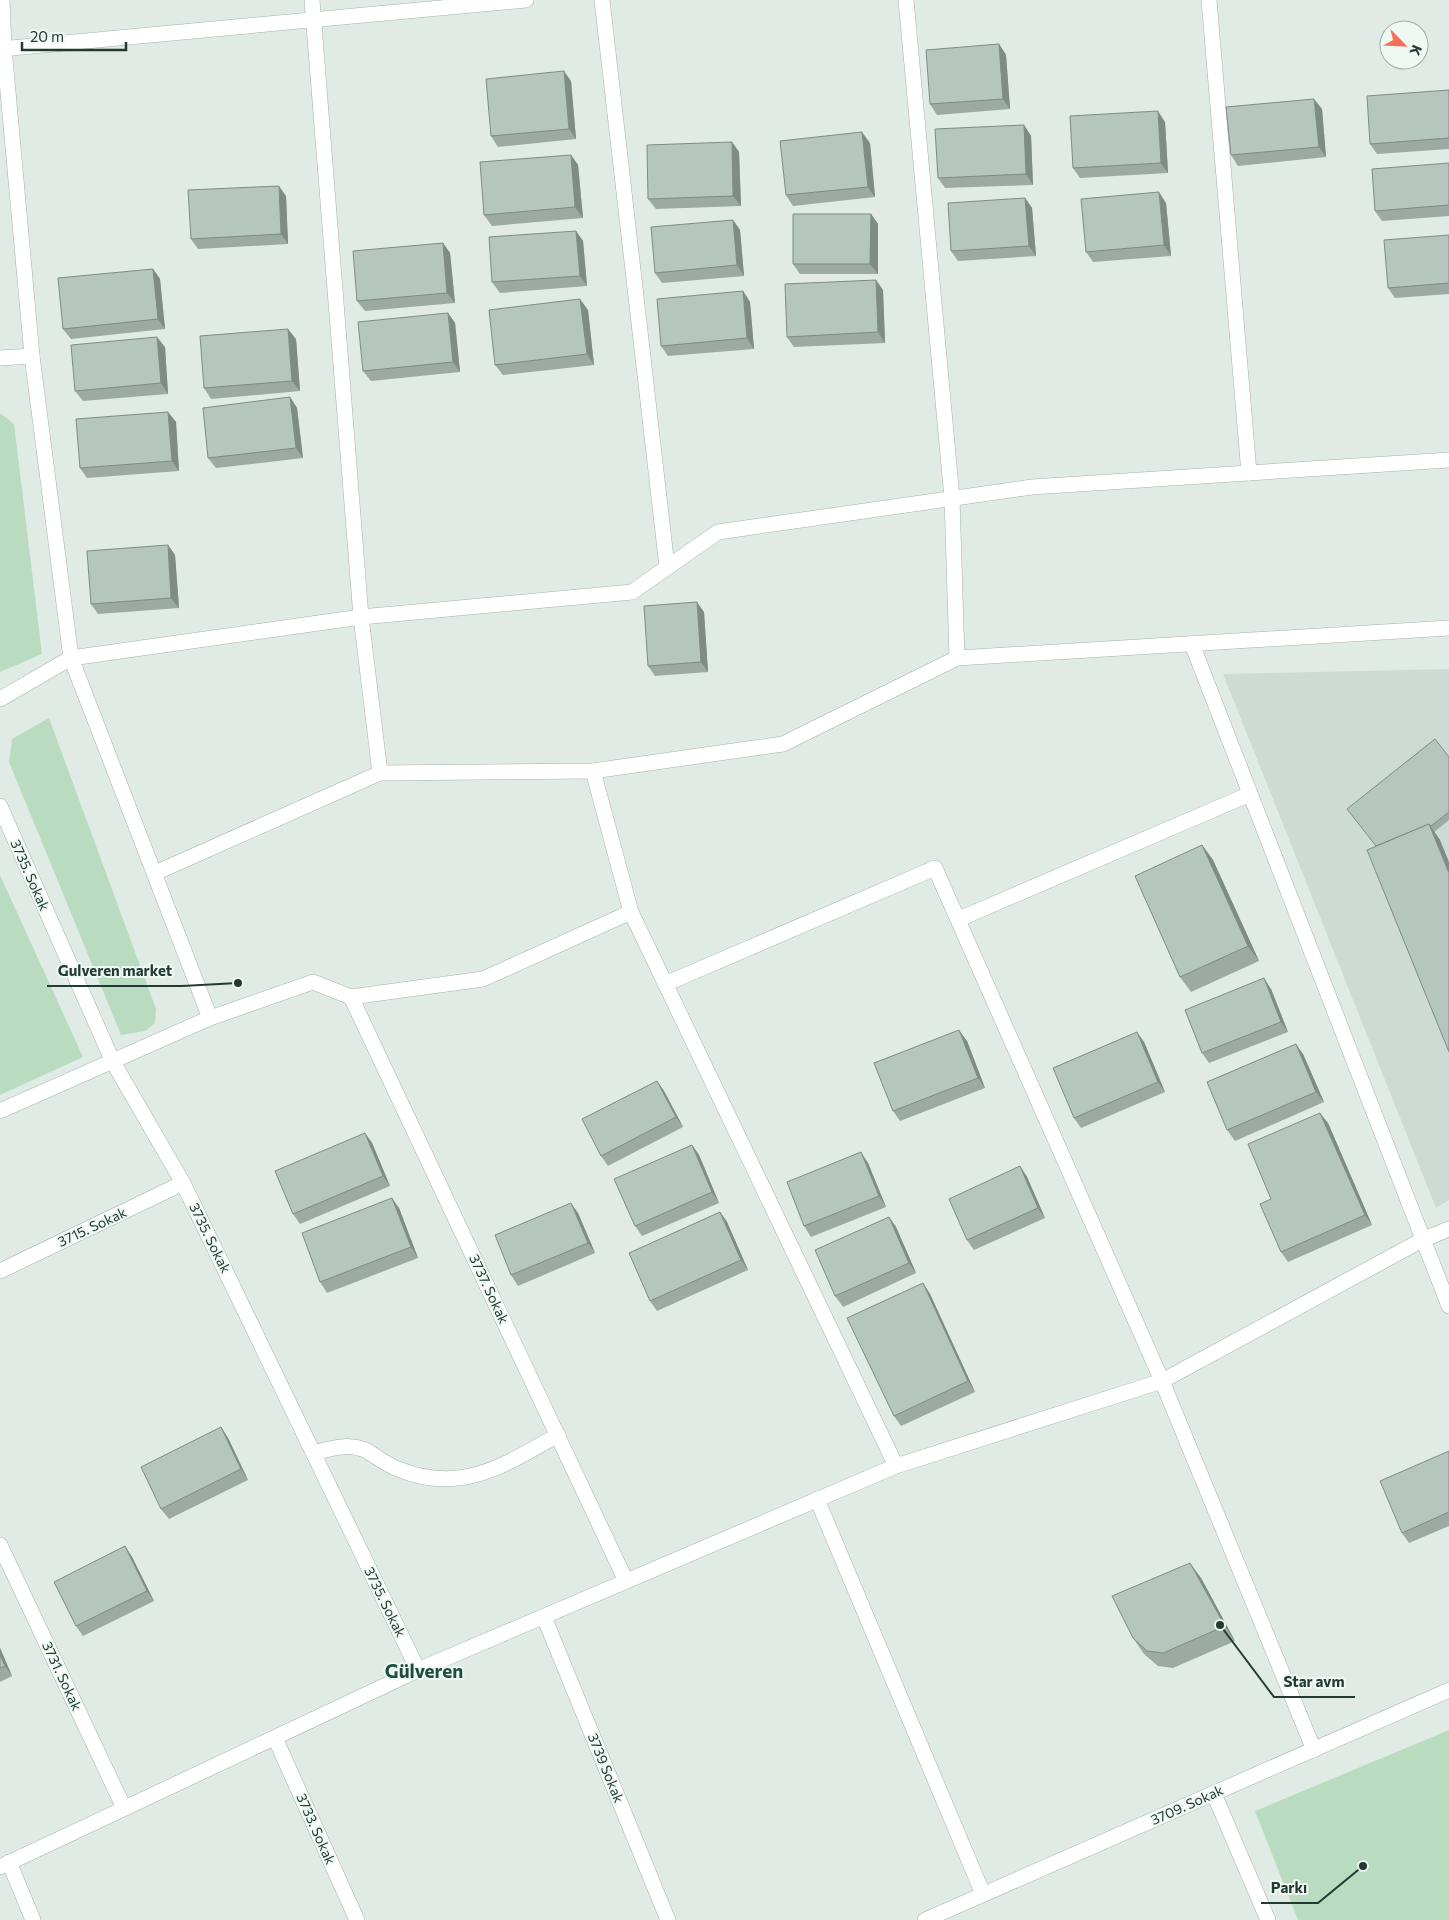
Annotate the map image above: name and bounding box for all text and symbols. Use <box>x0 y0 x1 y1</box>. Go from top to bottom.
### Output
scale bar <box>22 20 126 52</box>
north arrow <box>1379 20 1429 70</box>
text: 20 m <box>30 27 64 45</box>
text: K <box>1406 43 1426 59</box>
street label: 3735. Sokak <box>7 837 54 913</box>
callout: Gulveren market <box>47 956 182 986</box>
text: Gulveren market <box>58 961 172 979</box>
street label: 3735. Sokak <box>186 1200 235 1276</box>
street label: 3715. Sokak <box>55 1203 129 1250</box>
street label: 3737. Sokak <box>466 1251 513 1327</box>
street label: 3735. Sokak <box>361 1564 410 1640</box>
street label: 3731. Sokak <box>39 1639 86 1713</box>
district label: Gülveren <box>385 1659 463 1682</box>
callout: Star avm <box>1274 1667 1355 1697</box>
text: Star avm <box>1283 1672 1345 1690</box>
street label: 3739 Sokak <box>585 1731 628 1805</box>
street label: 3709. Sokak <box>1148 1781 1226 1828</box>
street label: 3733. Sokak <box>293 1791 340 1867</box>
callout: Parkı <box>1261 1873 1318 1903</box>
text: Parkı <box>1271 1878 1307 1896</box>

